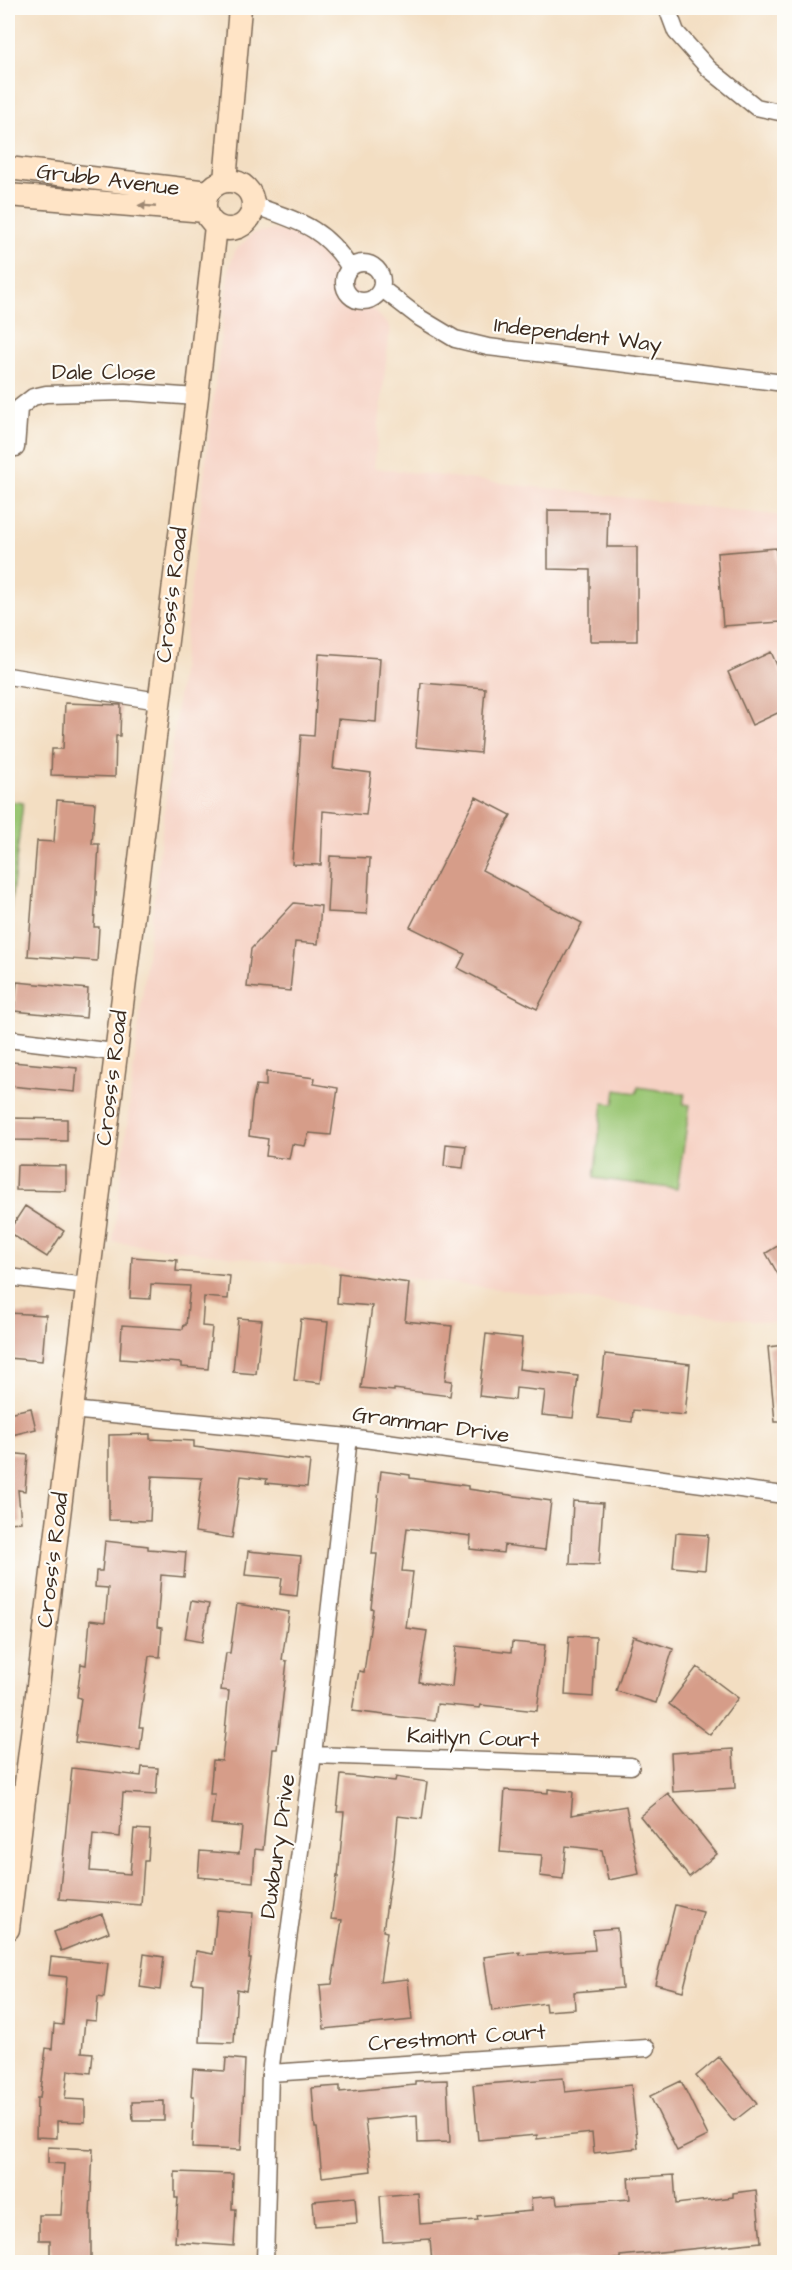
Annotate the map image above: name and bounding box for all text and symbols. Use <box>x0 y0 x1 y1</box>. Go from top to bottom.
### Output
street label: Grubb Avenue <box>35 156 181 204</box>
one-way arrow <box>137 201 156 211</box>
street label: Independent Way <box>492 309 664 362</box>
street label: Dale Close <box>52 357 156 388</box>
street label: Cross's Road <box>148 526 196 664</box>
street label: Cross's Road <box>88 1009 136 1147</box>
street label: Grammar Drive <box>351 1399 511 1451</box>
street label: Cross's Road <box>29 1491 77 1629</box>
street label: Kaitlyn Court <box>406 1720 540 1757</box>
street label: Duxbury Drive <box>253 1772 304 1920</box>
street label: Crestmont Court <box>367 2016 547 2060</box>

